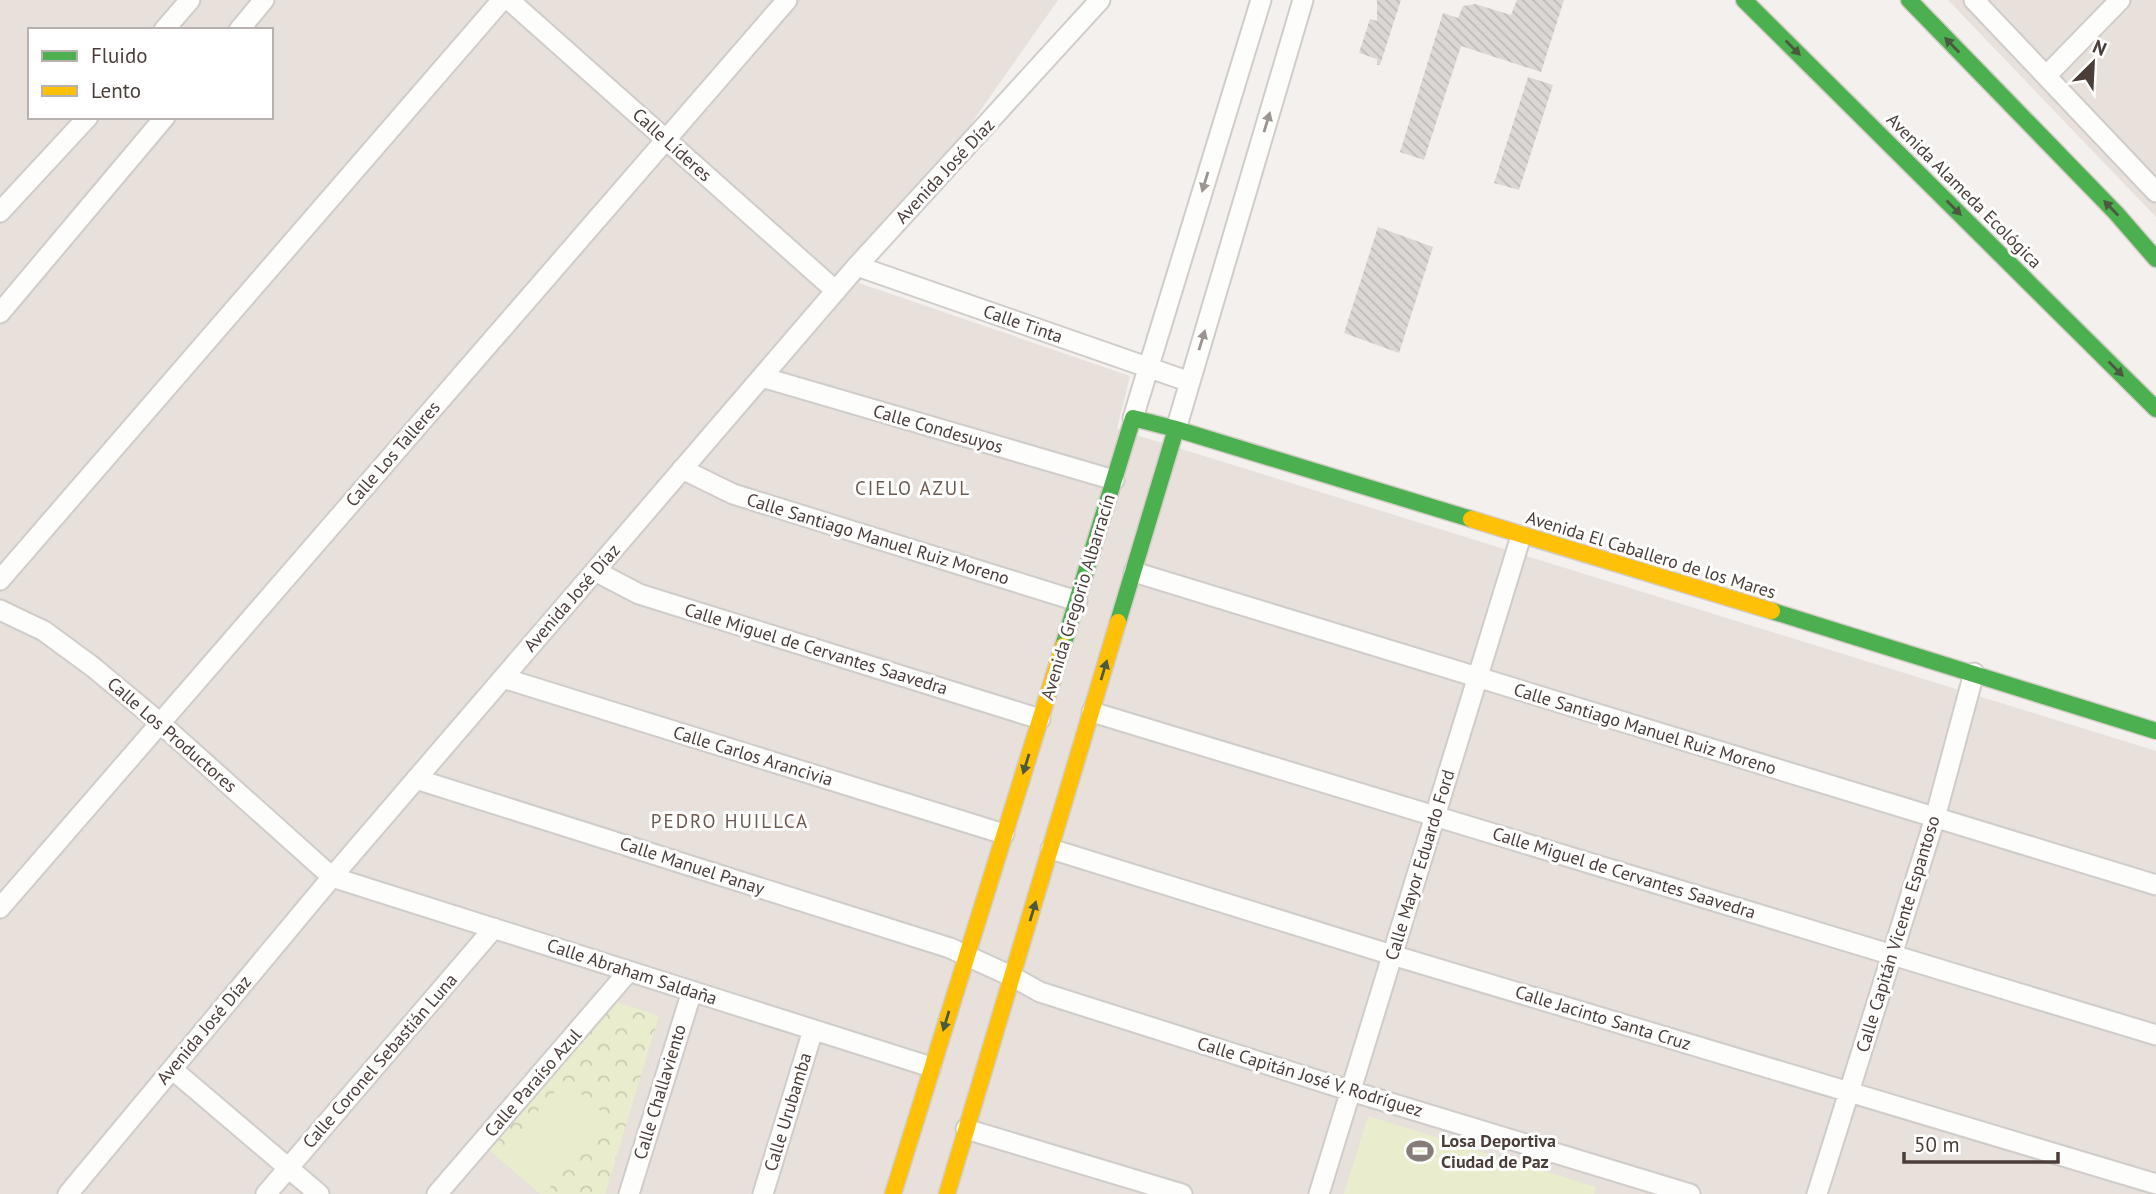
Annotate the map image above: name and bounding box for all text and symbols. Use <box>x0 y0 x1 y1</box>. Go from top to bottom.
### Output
legend <box>28 28 273 119</box>
north arrow <box>2058 28 2128 98</box>
text: N <box>2089 34 2110 61</box>
one-way arrow <box>1944 36 1961 53</box>
one-way arrow <box>1784 39 1800 56</box>
text: Fluido <box>91 42 148 69</box>
text: Lento <box>91 77 141 104</box>
street label: Calle Líderes <box>628 103 717 186</box>
street label: Avenida Alameda Ecológica <box>1882 108 2047 273</box>
one-way arrow <box>1262 111 1272 132</box>
street label: Avenida José Díaz <box>890 113 999 228</box>
one-way arrow <box>1200 172 1210 193</box>
one-way arrow <box>1945 200 1962 216</box>
one-way arrow <box>2103 200 2119 217</box>
street label: Calle Tinta <box>980 299 1066 348</box>
one-way arrow <box>1198 330 1208 351</box>
one-way arrow <box>2107 360 2124 377</box>
street label: Calle Los Talleres <box>340 396 445 511</box>
street label: Calle Condesuyos <box>871 399 1006 458</box>
district label: CIELO AZUL <box>855 476 971 500</box>
street label: Calle Santiago Manuel Ruiz Moreno <box>744 488 1012 590</box>
street label: Avenida Gregorio Albarracín <box>1035 491 1120 703</box>
street label: Avenida El Caballero de los Mares <box>1523 506 1779 604</box>
street label: Avenida José Díaz <box>518 539 625 656</box>
street label: Calle Miguel de Cervantes Saavedra <box>682 597 951 700</box>
one-way arrow <box>1100 659 1110 680</box>
street label: Calle Los Productores <box>103 672 242 797</box>
street label: Calle Santiago Manuel Ruiz Moreno <box>1511 678 1779 780</box>
street label: Calle Carlos Arancivia <box>670 720 836 791</box>
one-way arrow <box>1020 754 1031 775</box>
street label: Calle Mayor Eduardo Ford <box>1380 767 1460 963</box>
district label: PEDRO HUILLCA <box>651 809 809 833</box>
street label: Calle Capitán Vicente Espantoso <box>1851 813 1944 1055</box>
street label: Calle Miguel de Cervantes Saavedra <box>1490 821 1759 924</box>
street label: Calle Manuel Panay <box>617 831 768 900</box>
one-way arrow <box>1028 901 1038 922</box>
street label: Calle Abraham Saldaña <box>544 933 720 1010</box>
street label: Calle Coronel Sebastián Luna <box>297 968 462 1153</box>
street label: Avenida José Díaz <box>151 970 256 1089</box>
street label: Calle Jacinto Santa Cruz <box>1512 980 1694 1055</box>
one-way arrow <box>940 1010 950 1031</box>
street label: Calle Challaviento <box>628 1022 691 1162</box>
street label: Calle Paraíso Azul <box>479 1023 586 1142</box>
street label: Calle Capitán José V. Rodríguez <box>1195 1031 1426 1122</box>
street label: Calle Urubamba <box>759 1050 816 1174</box>
scale bar <box>1904 1120 2058 1164</box>
place label: Losa Deportiva Ciudad de Paz <box>1441 1129 1556 1173</box>
text: 50 m <box>1914 1131 1960 1158</box>
sports icon: Losa Deportiva Ciudad de Paz <box>1405 1136 1435 1166</box>

